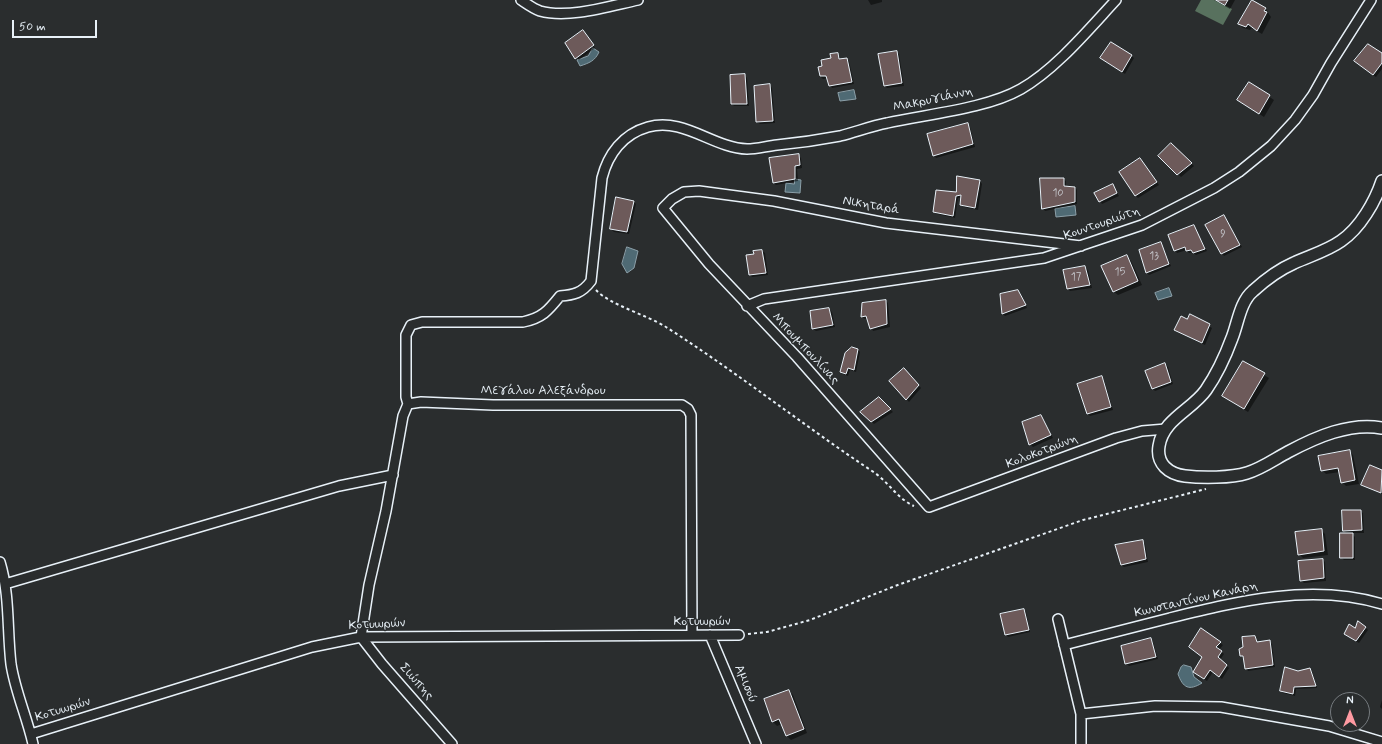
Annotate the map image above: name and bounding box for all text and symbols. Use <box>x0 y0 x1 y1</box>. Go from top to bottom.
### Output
scale bar <box>14 12 99 38</box>
text: 50 m <box>19 19 46 35</box>
street label: Μακρυγιάννη <box>892 84 974 116</box>
house number: 10 <box>1052 187 1064 201</box>
street label: Νικηταρά <box>841 193 901 219</box>
street label: Κουντουριώτη <box>1062 204 1142 244</box>
house number: 9 <box>1220 228 1226 242</box>
house number: 13 <box>1149 250 1159 264</box>
house number: 15 <box>1115 266 1125 280</box>
house number: 17 <box>1071 271 1081 285</box>
street label: Μπουμπουλίνας <box>768 310 842 388</box>
street label: Μεγάλου Αλεξάνδρου <box>481 383 605 399</box>
street label: Κολοκοτρώνη <box>1004 431 1080 473</box>
street label: Κωνσταντίνου Κανάρη <box>1133 578 1259 622</box>
street label: Κοτυωρών <box>674 614 730 630</box>
street label: Κοτυωρών <box>348 616 406 634</box>
street label: Σιώπης <box>395 660 437 704</box>
street label: Αμισού <box>730 663 760 705</box>
north arrow <box>1330 692 1370 732</box>
street label: Κοτυωρών <box>34 694 92 726</box>
text: N <box>1346 694 1354 708</box>

